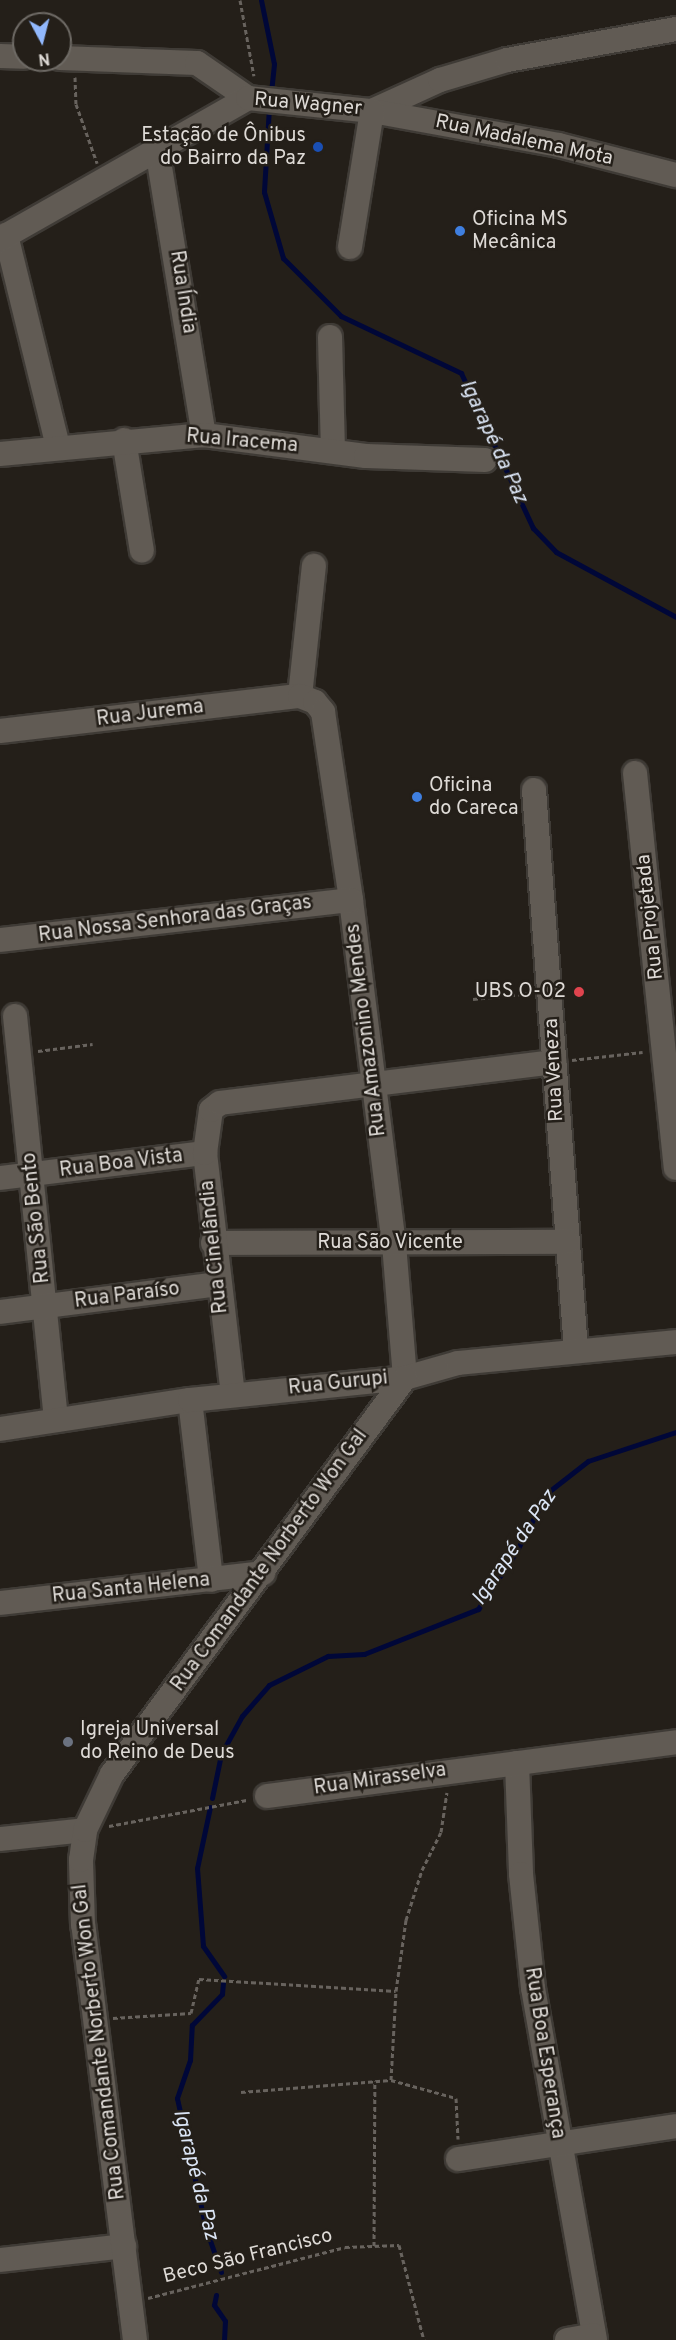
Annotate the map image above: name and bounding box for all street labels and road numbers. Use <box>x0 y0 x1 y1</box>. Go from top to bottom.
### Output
street label: Rua Wagner <box>253 88 363 122</box>
street label: Rua Madalema Mota <box>433 110 615 172</box>
street label: Rua Índia <box>164 249 200 335</box>
street label: Rua Iracema <box>185 425 299 459</box>
street label: Rua Jurema <box>95 696 205 732</box>
street label: Rua Projetada <box>632 853 670 981</box>
street label: Rua Nossa Senhora das Graças <box>37 891 313 949</box>
street label: Rua Amazonino Mendes <box>342 922 392 1138</box>
street label: Rua Veneza <box>540 1017 570 1123</box>
street label: Rua Boa Vista <box>58 1144 184 1184</box>
street label: Rua São Bento <box>18 1151 56 1285</box>
street label: Rua Cinelândia <box>196 1179 234 1315</box>
street label: Rua São Vicente <box>317 1231 463 1255</box>
street label: Rua Paraíso <box>73 1278 181 1314</box>
street label: Rua Gurupi <box>287 1367 389 1401</box>
street label: Rua Comandante Norberto Won Gal <box>167 1425 373 1697</box>
street label: Rua Santa Helena <box>51 1569 211 1609</box>
street label: Rua Mirasselva <box>312 1759 448 1801</box>
street label: Rua Comandante Norberto Won Gal <box>69 1882 131 2202</box>
street label: Rua Boa Esperança <box>519 1966 569 2140</box>
street label: Beco São Francisco <box>161 2224 335 2290</box>

